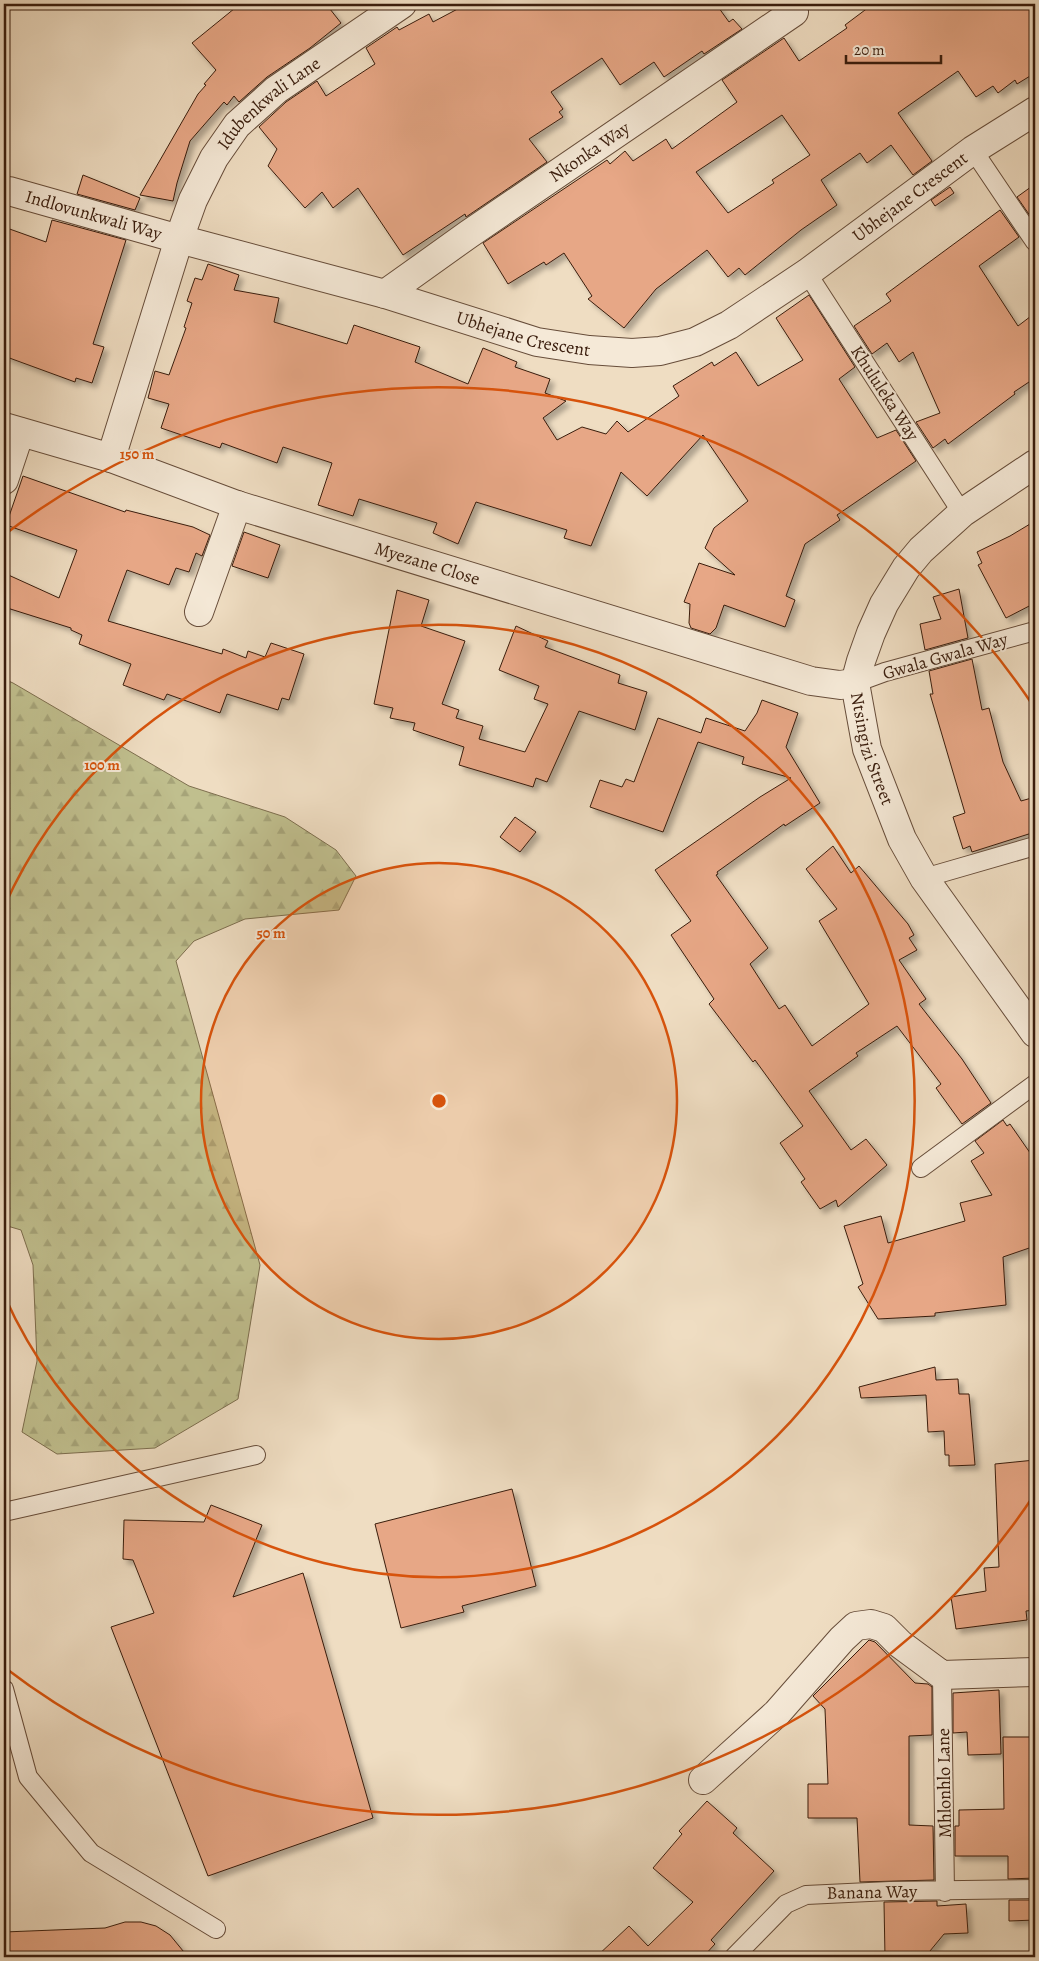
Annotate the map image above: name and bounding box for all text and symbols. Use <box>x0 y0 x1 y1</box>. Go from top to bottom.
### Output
scale bar <box>846 32 942 64</box>
text: 20 m <box>854 40 885 60</box>
street label: Idubenkwali Lane <box>211 51 325 154</box>
street label: Nkonka Way <box>544 115 635 188</box>
street label: Ubhejane Crescent <box>847 146 972 247</box>
street label: Indlovunkwali Way <box>23 184 166 246</box>
street label: Ubhejane Crescent <box>453 305 592 362</box>
street label: Khululeka Way <box>845 341 925 446</box>
text: 150 m <box>120 444 155 464</box>
street label: Myezane Close <box>372 536 483 591</box>
street label: Gwala Gwala Way <box>880 626 1011 685</box>
street label: Ntsingizi Street <box>845 690 900 808</box>
text: 100 m <box>84 755 120 775</box>
text: 50 m <box>256 923 286 943</box>
centre of rings <box>430 1092 448 1110</box>
street label: Mhlonhlo Lane <box>931 1728 957 1838</box>
street label: Banana Way <box>826 1879 918 1905</box>

